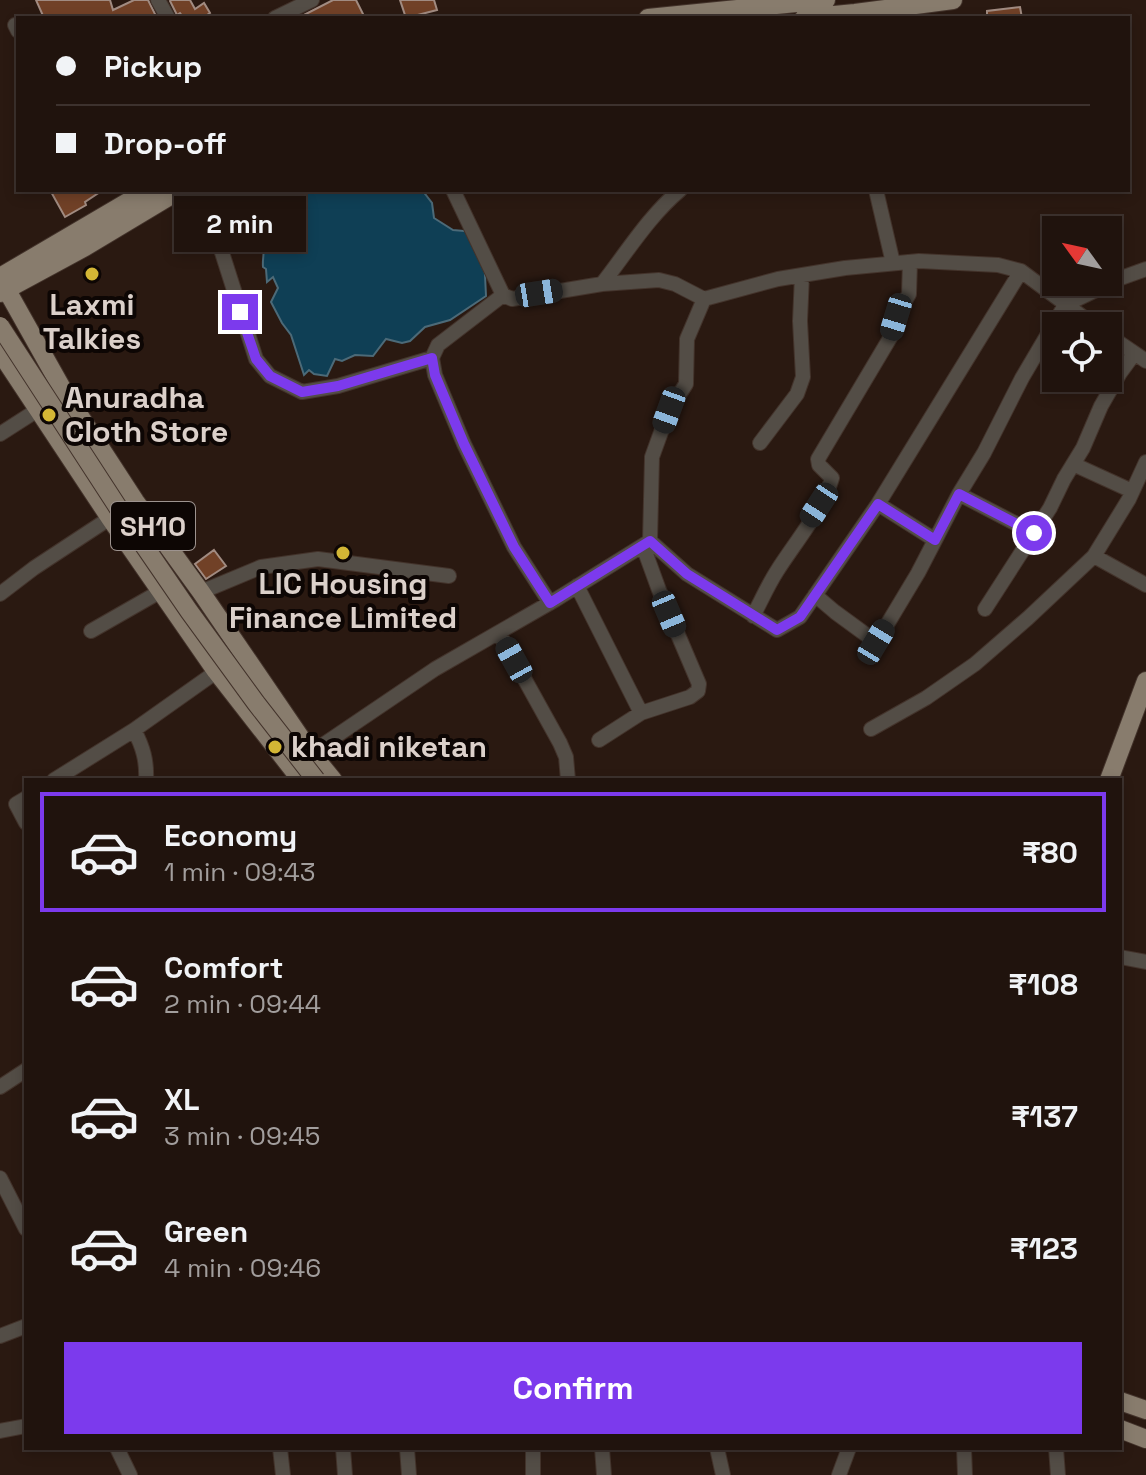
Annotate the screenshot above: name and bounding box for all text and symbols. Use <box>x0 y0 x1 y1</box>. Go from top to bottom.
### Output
text: Pickup <box>104 47 202 86</box>
text: Drop-off <box>104 124 227 163</box>
callout: 2 min <box>174 196 306 252</box>
text: 2 min <box>206 207 274 241</box>
north arrow <box>1042 216 1122 296</box>
map controls <box>1042 216 1122 392</box>
marker: Laxmi Talkies <box>83 265 101 283</box>
car <box>513 277 565 309</box>
place label: Laxmi Talkies <box>43 285 141 358</box>
car <box>878 291 914 343</box>
route end <box>222 294 258 330</box>
button: locate <box>1042 312 1122 392</box>
place label: Anuradha Cloth Store <box>65 378 228 451</box>
car <box>650 383 688 437</box>
marker: Anuradha Cloth Store <box>40 406 58 424</box>
car <box>796 478 842 532</box>
road number: SH10 <box>111 502 195 550</box>
route start <box>1016 515 1052 551</box>
marker: LIC Housing Finance Limited <box>334 544 352 562</box>
place label: LIC Housing Finance Limited <box>229 564 457 637</box>
car <box>649 587 689 641</box>
car <box>853 615 899 669</box>
car <box>492 633 536 687</box>
place label: khadi niketan <box>291 727 487 766</box>
marker: khadi niketan <box>266 738 284 756</box>
icon: car <box>68 816 140 888</box>
text: Economy <box>164 816 297 855</box>
text: ₹80 <box>1022 833 1078 872</box>
text: 1 min · 09:43 <box>164 855 316 889</box>
icon: car <box>68 948 140 1020</box>
text: Comfort <box>164 948 283 987</box>
text: ₹108 <box>1008 965 1078 1004</box>
text: 2 min · 09:44 <box>164 987 321 1021</box>
icon: car <box>68 1080 140 1152</box>
text: XL <box>164 1080 200 1119</box>
text: ₹137 <box>1011 1097 1078 1136</box>
text: 3 min · 09:45 <box>164 1119 320 1153</box>
icon: car <box>68 1212 140 1284</box>
text: Green <box>164 1212 248 1251</box>
text: ₹123 <box>1010 1229 1078 1268</box>
text: 4 min · 09:46 <box>164 1251 321 1285</box>
button: Confirm <box>64 1342 1082 1434</box>

